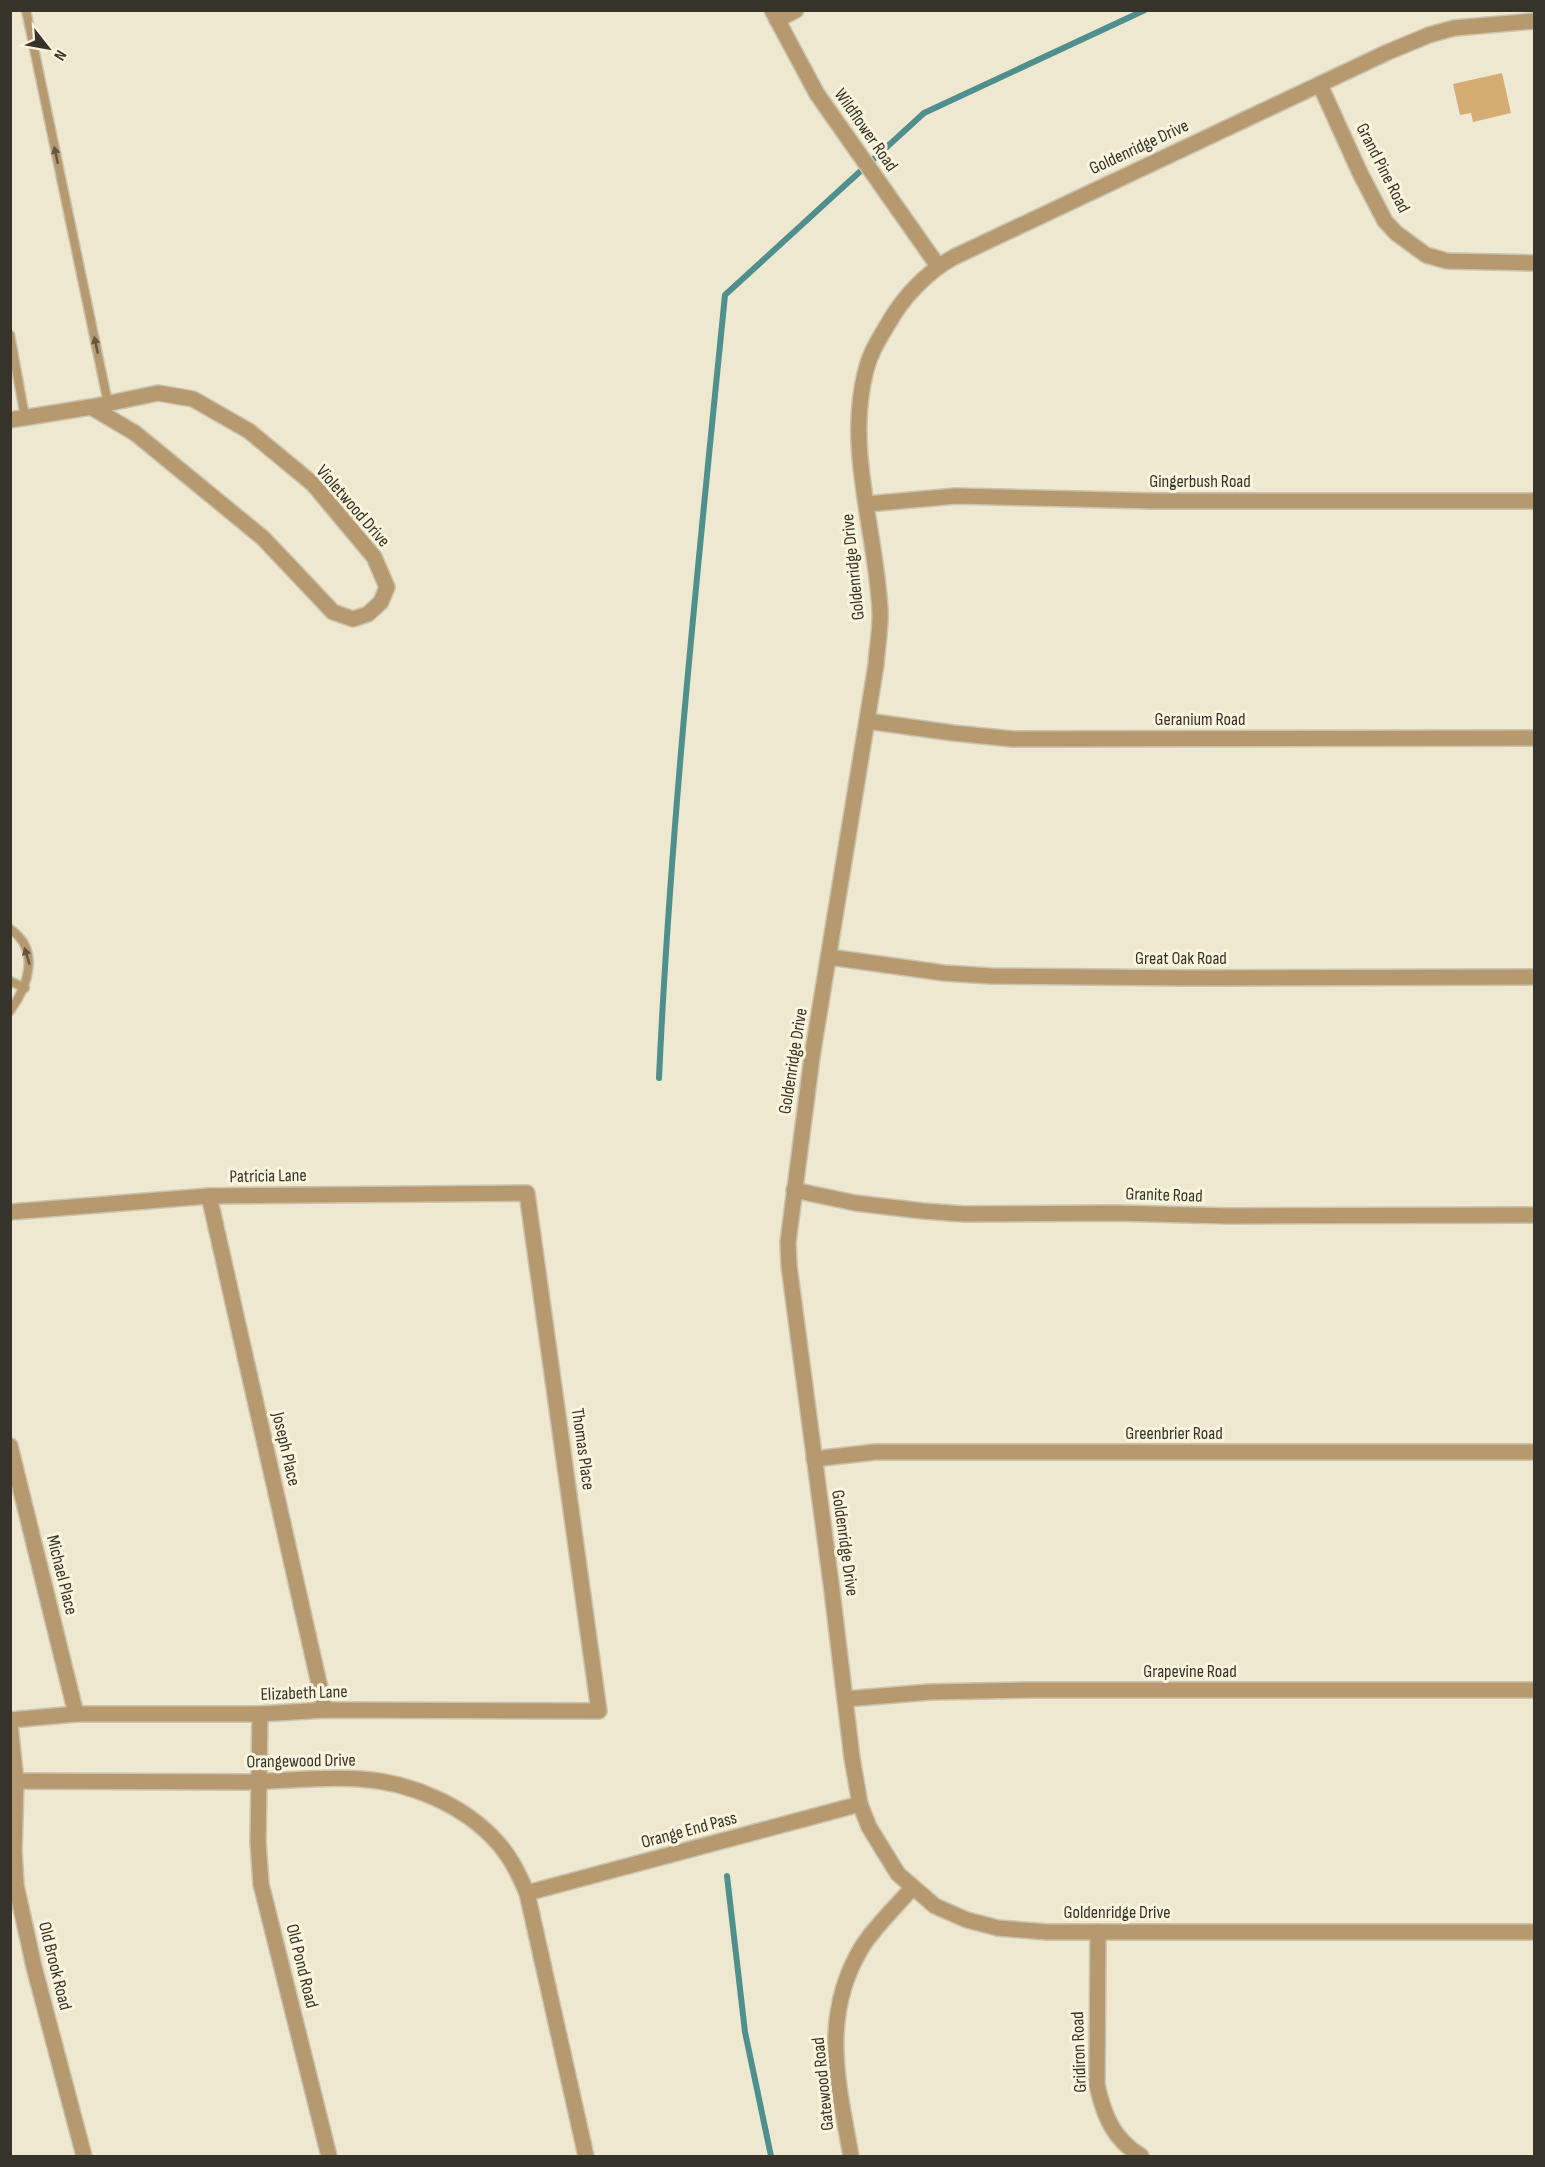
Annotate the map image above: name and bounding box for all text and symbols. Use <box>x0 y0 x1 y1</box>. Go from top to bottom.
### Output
north arrow <box>18 18 78 78</box>
text: N <box>49 46 70 64</box>
street label: Wildflower Road <box>830 84 902 176</box>
street label: Goldenridge Drive <box>1086 115 1192 179</box>
street label: Grand Pine Road <box>1351 120 1415 216</box>
one-way arrow <box>51 145 60 164</box>
one-way arrow <box>91 336 100 355</box>
street label: Violetwood Drive <box>312 461 394 551</box>
street label: Gingerbush Road <box>1149 471 1251 492</box>
street label: Goldenridge Drive <box>837 513 869 621</box>
street label: Geranium Road <box>1154 709 1246 730</box>
one-way arrow <box>22 947 31 965</box>
street label: Great Oak Road <box>1135 948 1227 969</box>
street label: Goldenridge Drive <box>774 1007 812 1115</box>
street label: Patricia Lane <box>229 1165 307 1187</box>
street label: Granite Road <box>1125 1183 1203 1207</box>
street label: Thomas Place <box>567 1407 599 1491</box>
street label: Joseph Place <box>267 1409 305 1488</box>
street label: Greenbrier Road <box>1125 1423 1223 1444</box>
street label: Goldenridge Drive <box>827 1489 863 1597</box>
street label: Michael Place <box>42 1533 82 1617</box>
street label: Grapevine Road <box>1143 1661 1237 1682</box>
street label: Elizabeth Lane <box>260 1681 348 1705</box>
street label: Orangewood Drive <box>246 1750 356 1772</box>
street label: Orange End Pass <box>639 1807 739 1853</box>
street label: Goldenridge Drive <box>1064 1902 1170 1923</box>
street label: Old Brook Road <box>34 1920 76 2012</box>
street label: Old Pond Road <box>281 1922 323 2010</box>
street label: Gridiron Road <box>1067 2011 1091 2093</box>
street label: Gatewood Road <box>808 2036 838 2132</box>

